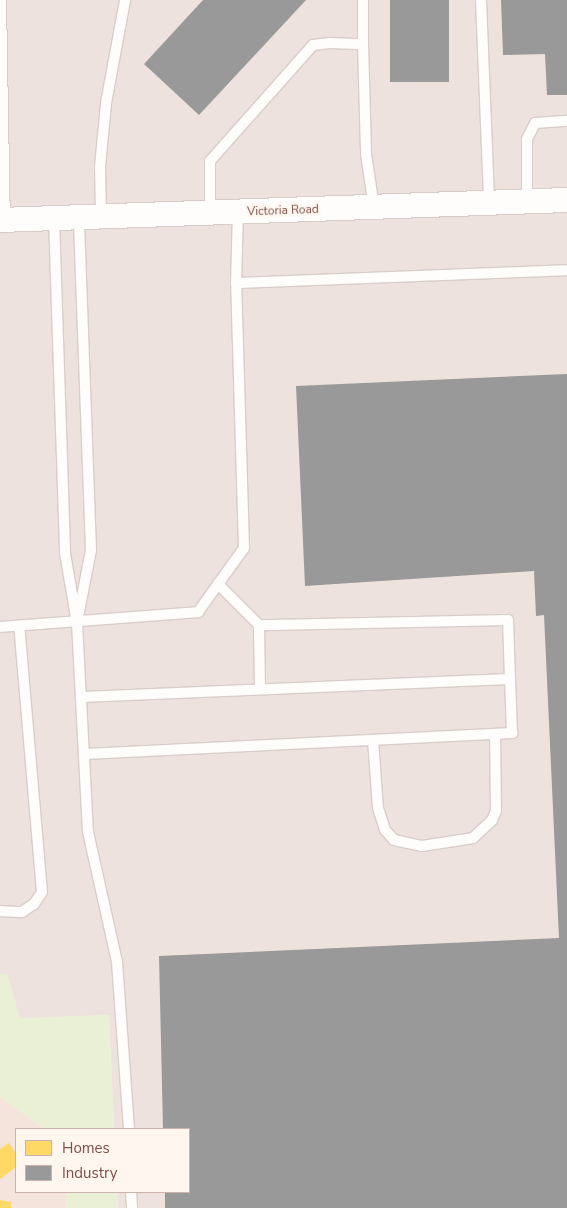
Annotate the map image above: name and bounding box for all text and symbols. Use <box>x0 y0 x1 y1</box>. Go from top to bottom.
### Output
street label: Victoria Road <box>247 203 319 219</box>
legend <box>15 1128 190 1193</box>
text: Homes <box>62 1138 110 1158</box>
text: Industry <box>62 1163 117 1183</box>

